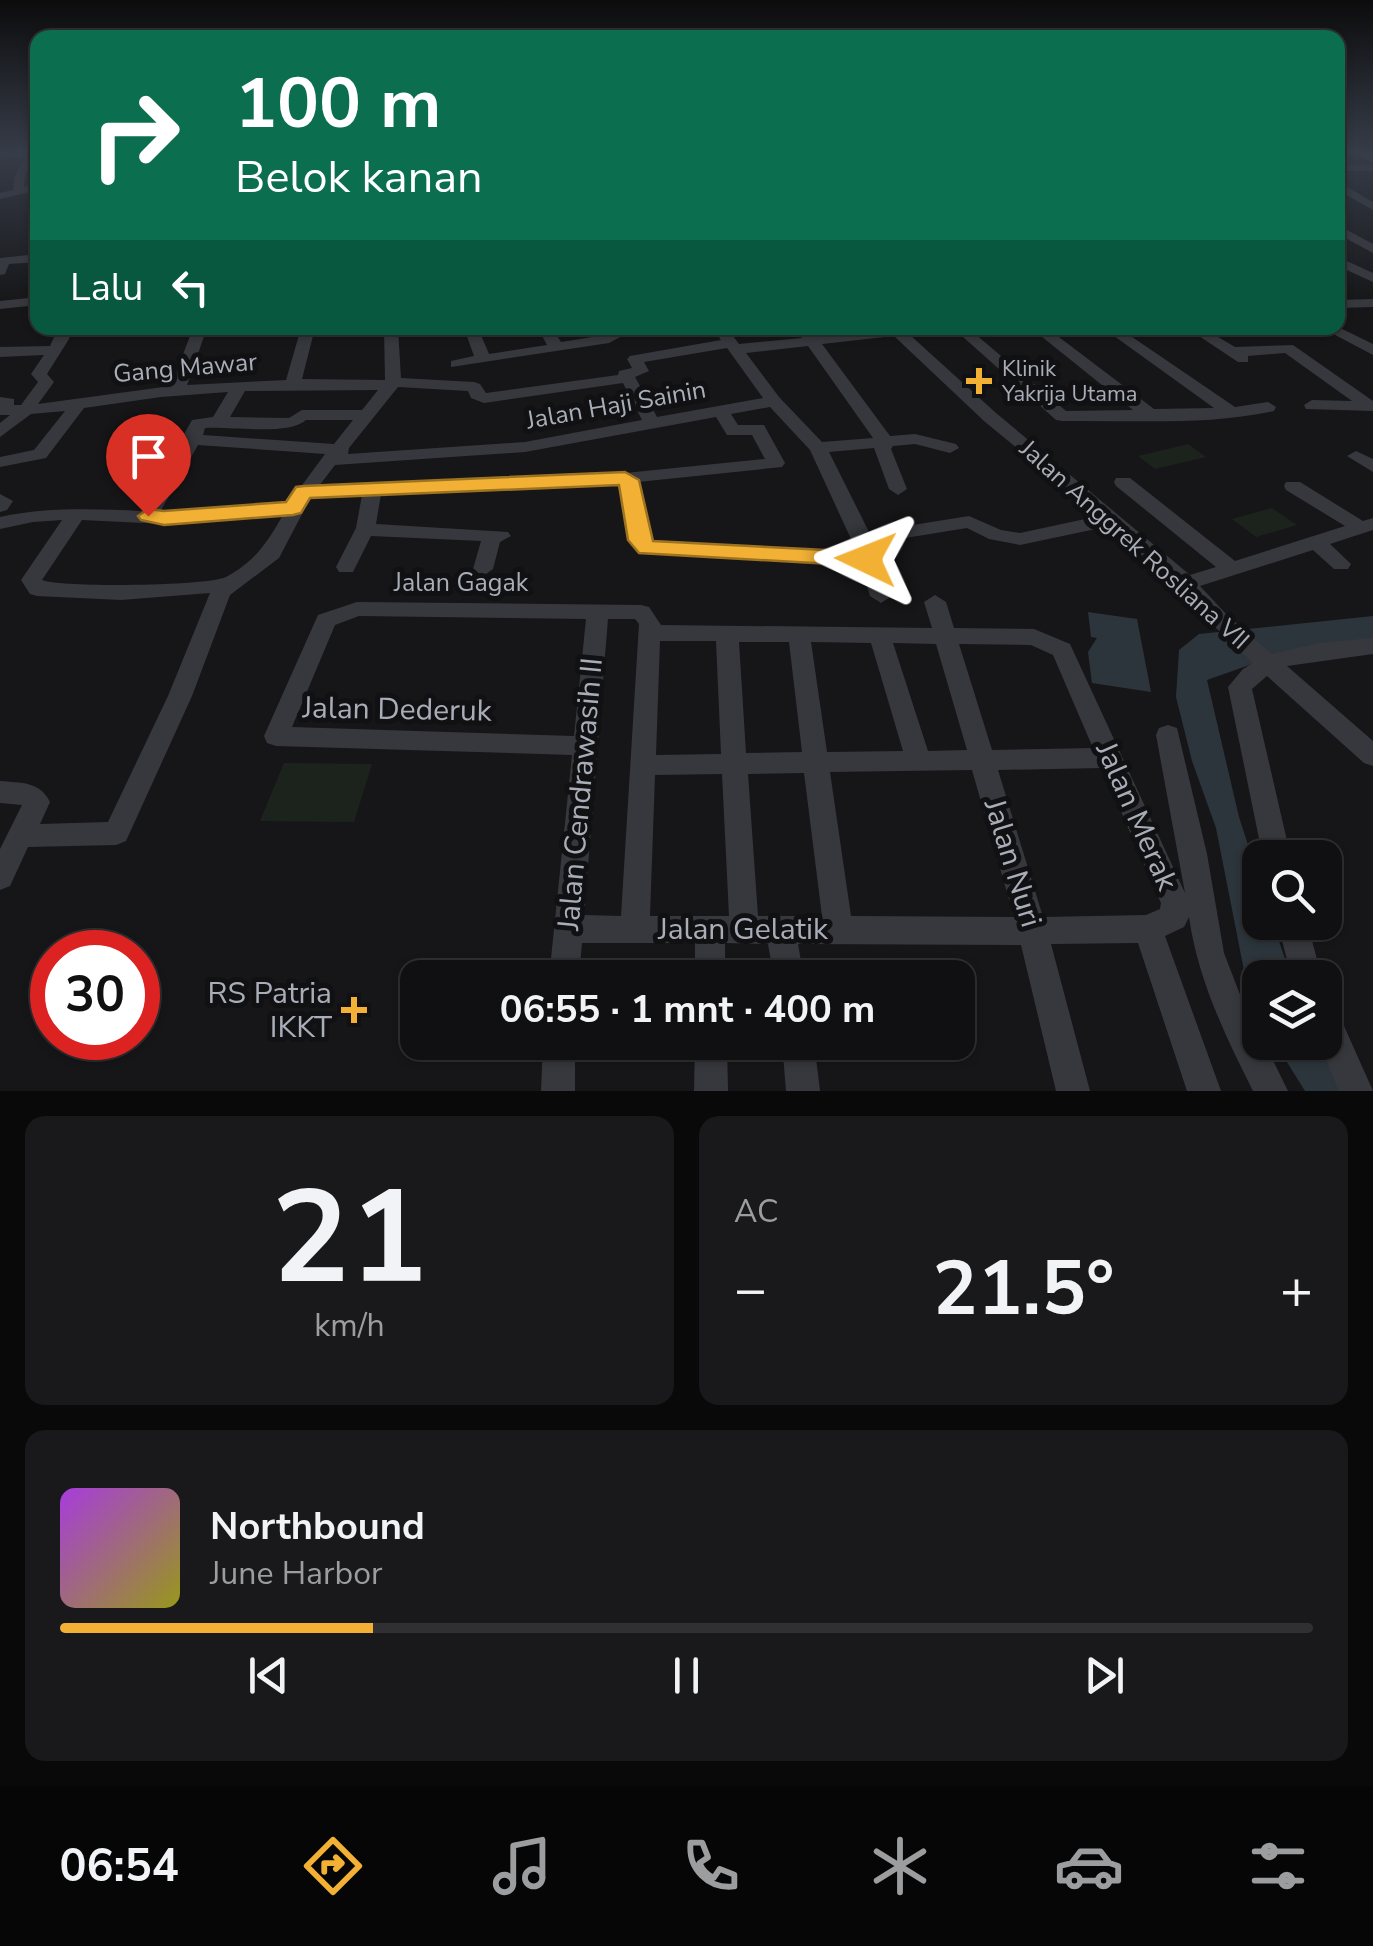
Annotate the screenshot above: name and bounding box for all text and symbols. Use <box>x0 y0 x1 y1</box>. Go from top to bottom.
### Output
text: 100 m <box>235 56 441 152</box>
icon: right <box>70 70 200 200</box>
text: Belok kanan <box>235 147 483 208</box>
icon: left <box>163 260 218 315</box>
text: Lalu <box>70 262 143 313</box>
street label: Gang Mawar <box>112 345 258 391</box>
place label: Klinik Yakrija Utama <box>1001 354 1137 409</box>
marker: Klinik Yakrija Utama <box>966 368 992 394</box>
street label: Jalan Haji Sainin <box>523 372 709 438</box>
pin <box>106 414 191 517</box>
icon: arrive <box>121 429 176 484</box>
street label: Jalan Anggrek Rosliana VII <box>1011 432 1256 657</box>
position arrow <box>814 507 918 611</box>
street label: Jalan Gagak <box>393 566 529 600</box>
street label: Jalan Cendrawasih II <box>548 656 613 933</box>
street label: Jalan Dederuk <box>301 687 493 732</box>
street label: Jalan Merak <box>1085 735 1188 898</box>
street label: Jalan Nuri <box>973 793 1051 932</box>
map controls <box>1242 840 1342 1060</box>
button: search <box>1242 840 1342 940</box>
street label: Jalan Gelatik <box>657 909 829 950</box>
speed limit sign: 30 <box>30 930 160 1060</box>
button: layers <box>1242 960 1342 1060</box>
place label: RS Patria IKKT <box>208 973 332 1048</box>
text: 06:55 · 1 mnt · 400 m <box>500 984 875 1035</box>
marker: RS Patria IKKT <box>341 997 367 1023</box>
text: 21 <box>271 1150 428 1327</box>
text: AC <box>734 1190 778 1233</box>
text: 21.5° <box>932 1238 1115 1340</box>
text: − <box>734 1252 767 1327</box>
text: + <box>1280 1252 1313 1327</box>
text: km/h <box>314 1304 385 1347</box>
text: Northbound <box>210 1501 425 1552</box>
text: June Harbor <box>210 1552 382 1595</box>
icon: previous <box>241 1648 296 1703</box>
icon: pause <box>659 1648 714 1703</box>
icon: next <box>1077 1648 1132 1703</box>
icon: directions <box>298 1831 368 1901</box>
icon: music <box>487 1831 557 1901</box>
icon: phone <box>676 1831 746 1901</box>
icon: climate <box>865 1831 935 1901</box>
icon: car <box>1054 1831 1124 1901</box>
icon: filters <box>1243 1831 1313 1901</box>
text: 06:54 <box>60 1836 179 1897</box>

